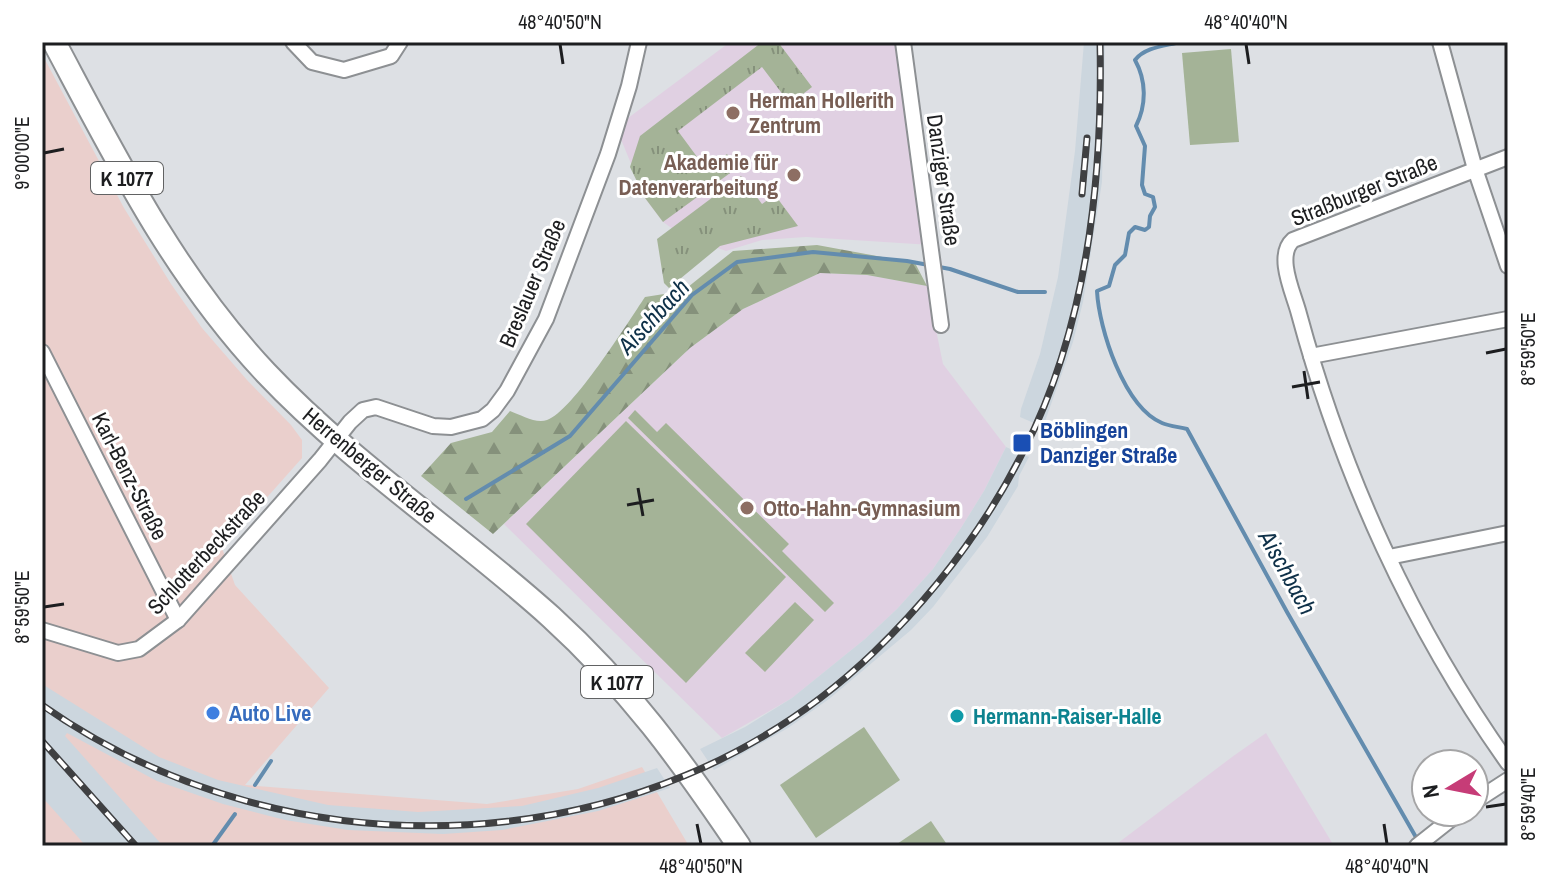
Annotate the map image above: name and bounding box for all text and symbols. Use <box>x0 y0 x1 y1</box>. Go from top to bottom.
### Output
text: 48°40'50"N <box>518 8 602 35</box>
text: 48°40'40"N <box>1204 8 1288 35</box>
place label: Herman Hollerith Zentrum <box>749 85 894 140</box>
marker: Herman Hollerith Zentrum <box>724 104 742 122</box>
street label: Danziger Straße <box>920 112 968 248</box>
text: 9°00'00"E <box>8 116 35 190</box>
place label: Akademie für Datenverarbeitung <box>619 147 778 202</box>
street label: Straßburger Straße <box>1286 147 1442 233</box>
road number: K 1077 <box>91 162 163 194</box>
marker: Akademie für Datenverarbeitung <box>785 166 803 184</box>
street label: Breslauer Straße <box>492 214 572 352</box>
water label: Aischbach <box>609 271 696 361</box>
text: 8°59'50"E <box>1514 312 1541 386</box>
street label: Herrenberger Straße <box>297 400 443 530</box>
street label: Karl-Benz-Straße <box>85 407 175 545</box>
place label: Böblingen Danziger Straße <box>1040 415 1177 470</box>
marker: Böblingen Danziger Straße <box>1011 432 1033 454</box>
street label: Schlotterbeckstraße <box>140 483 272 621</box>
place label: Otto-Hahn-Gymnasium <box>763 493 960 523</box>
marker: Otto-Hahn-Gymnasium <box>738 499 756 517</box>
water label: Aischbach <box>1251 523 1324 620</box>
text: 8°59'50"E <box>8 570 35 644</box>
road number: K 1077 <box>581 666 653 698</box>
place label: Auto Live <box>229 698 311 728</box>
place label: Hermann-Raiser-Halle <box>973 701 1161 731</box>
marker: Auto Live <box>204 704 222 722</box>
marker: Hermann-Raiser-Halle <box>948 707 966 725</box>
north arrow <box>1410 748 1490 828</box>
text: 8°59'40"E <box>1514 767 1541 841</box>
text: N <box>1414 782 1446 800</box>
text: 48°40'50"N <box>659 852 743 879</box>
text: 48°40'40"N <box>1345 852 1429 879</box>

